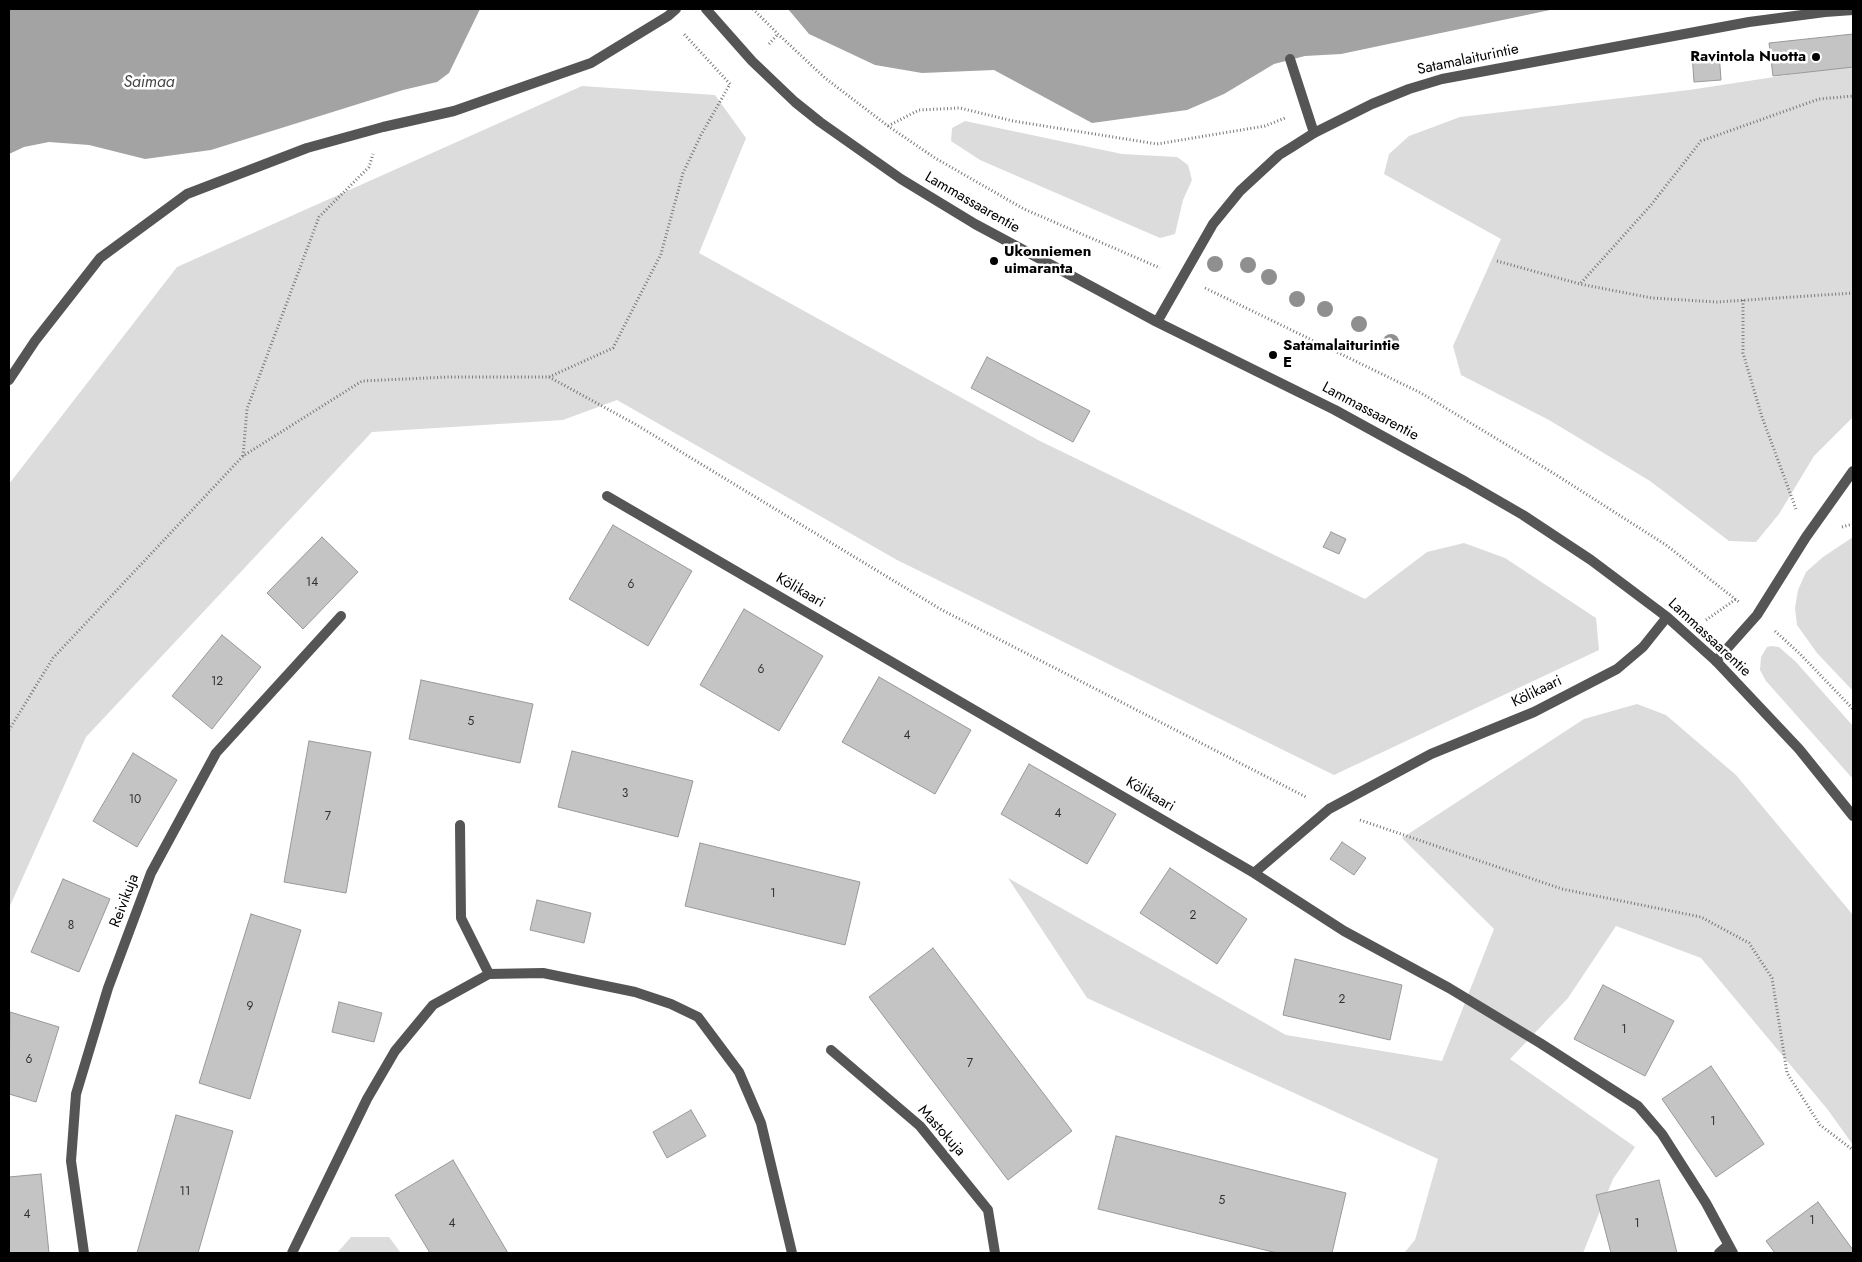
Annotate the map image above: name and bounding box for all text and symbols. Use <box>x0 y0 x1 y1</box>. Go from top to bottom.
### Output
street label: Satamalaiturintie <box>1416 40 1520 80</box>
place label: Ravintola Nuotta <box>1690 48 1806 66</box>
marker: Ravintola Nuotta <box>1810 51 1822 63</box>
water label: Saimaa <box>123 73 175 93</box>
street label: Lammassaarentie <box>921 168 1023 238</box>
place label: Ukonniemen uimaranta <box>1004 243 1091 278</box>
marker: Ukonniemen uimaranta <box>988 255 1000 267</box>
place label: Satamalaiturintie E <box>1283 337 1400 372</box>
marker: Satamalaiturintie E <box>1267 349 1279 361</box>
street label: Lammassaarentie <box>1319 379 1421 445</box>
street label: Kölikaari <box>772 570 828 612</box>
house number: 14 <box>306 576 318 590</box>
house number: 6 <box>628 578 634 592</box>
street label: Lammassaarentie <box>1664 595 1754 681</box>
house number: 6 <box>758 663 764 677</box>
street label: Kölikaari <box>1509 672 1565 712</box>
house number: 12 <box>211 675 223 689</box>
house number: 5 <box>468 715 474 729</box>
house number: 4 <box>904 729 910 743</box>
street label: Kölikaari <box>1122 774 1178 816</box>
house number: 3 <box>622 787 628 801</box>
house number: 10 <box>129 793 141 807</box>
house number: 4 <box>1055 807 1061 821</box>
house number: 7 <box>325 810 331 824</box>
street label: Reivikuja <box>107 872 143 930</box>
house number: 1 <box>770 887 776 901</box>
house number: 2 <box>1190 909 1196 923</box>
house number: 8 <box>68 919 74 933</box>
house number: 2 <box>1339 993 1345 1007</box>
house number: 9 <box>247 1000 253 1014</box>
house number: 1 <box>1621 1023 1627 1037</box>
house number: 6 <box>26 1053 32 1067</box>
house number: 7 <box>967 1057 973 1071</box>
street label: Mastokuja <box>913 1102 969 1160</box>
house number: 1 <box>1710 1115 1716 1129</box>
house number: 11 <box>180 1185 190 1199</box>
house number: 5 <box>1219 1194 1225 1208</box>
house number: 4 <box>24 1208 30 1222</box>
house number: 1 <box>1809 1214 1815 1228</box>
house number: 4 <box>449 1217 455 1231</box>
house number: 1 <box>1634 1217 1640 1231</box>

